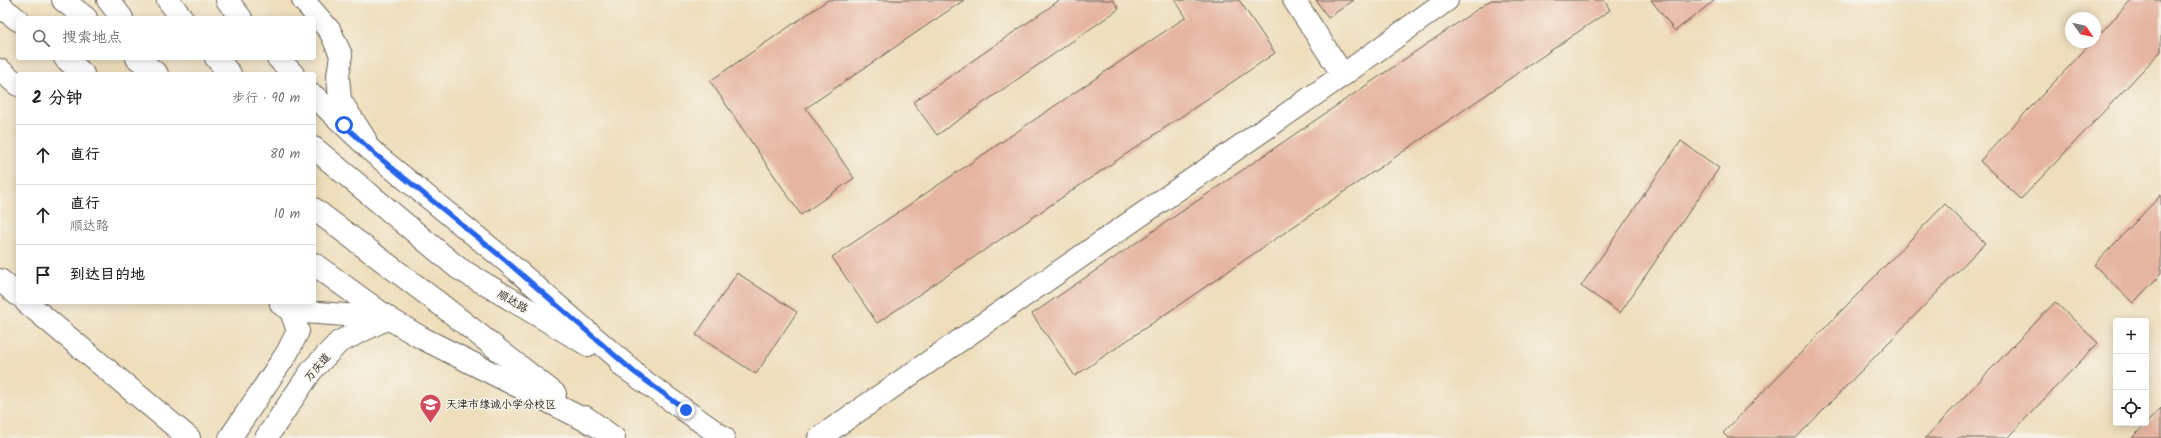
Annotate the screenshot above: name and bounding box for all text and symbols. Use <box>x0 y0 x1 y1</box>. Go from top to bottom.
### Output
north arrow <box>2065 12 2101 48</box>
search box <box>16 16 316 60</box>
text: 搜索地点 <box>62 26 122 50</box>
icon: search <box>30 27 52 49</box>
text: 2 分钟 <box>32 85 82 112</box>
text: 步行 · 90 m <box>232 88 300 109</box>
route start <box>335 116 353 134</box>
text: 直行 <box>70 143 100 167</box>
icon: ahead <box>32 144 54 166</box>
text: 80 m <box>270 144 300 165</box>
text: 直行 <box>70 192 100 216</box>
icon: ahead <box>32 204 54 226</box>
text: 10 m <box>274 204 300 225</box>
text: 顺达路 <box>70 216 109 237</box>
text: 到达目的地 <box>70 263 145 287</box>
icon: arrive <box>32 264 54 286</box>
street label: 顺达路 <box>494 286 531 318</box>
map controls <box>2113 318 2149 426</box>
button: + <box>2113 318 2149 354</box>
street label: 万庆道 <box>300 349 335 386</box>
button: − <box>2113 354 2149 390</box>
button: locate <box>2113 390 2149 426</box>
school or university icon: 天津市缘诚小学分校区 <box>417 391 443 424</box>
place label: 天津市缘诚小学分校区 <box>446 396 556 414</box>
route end <box>677 401 695 419</box>

